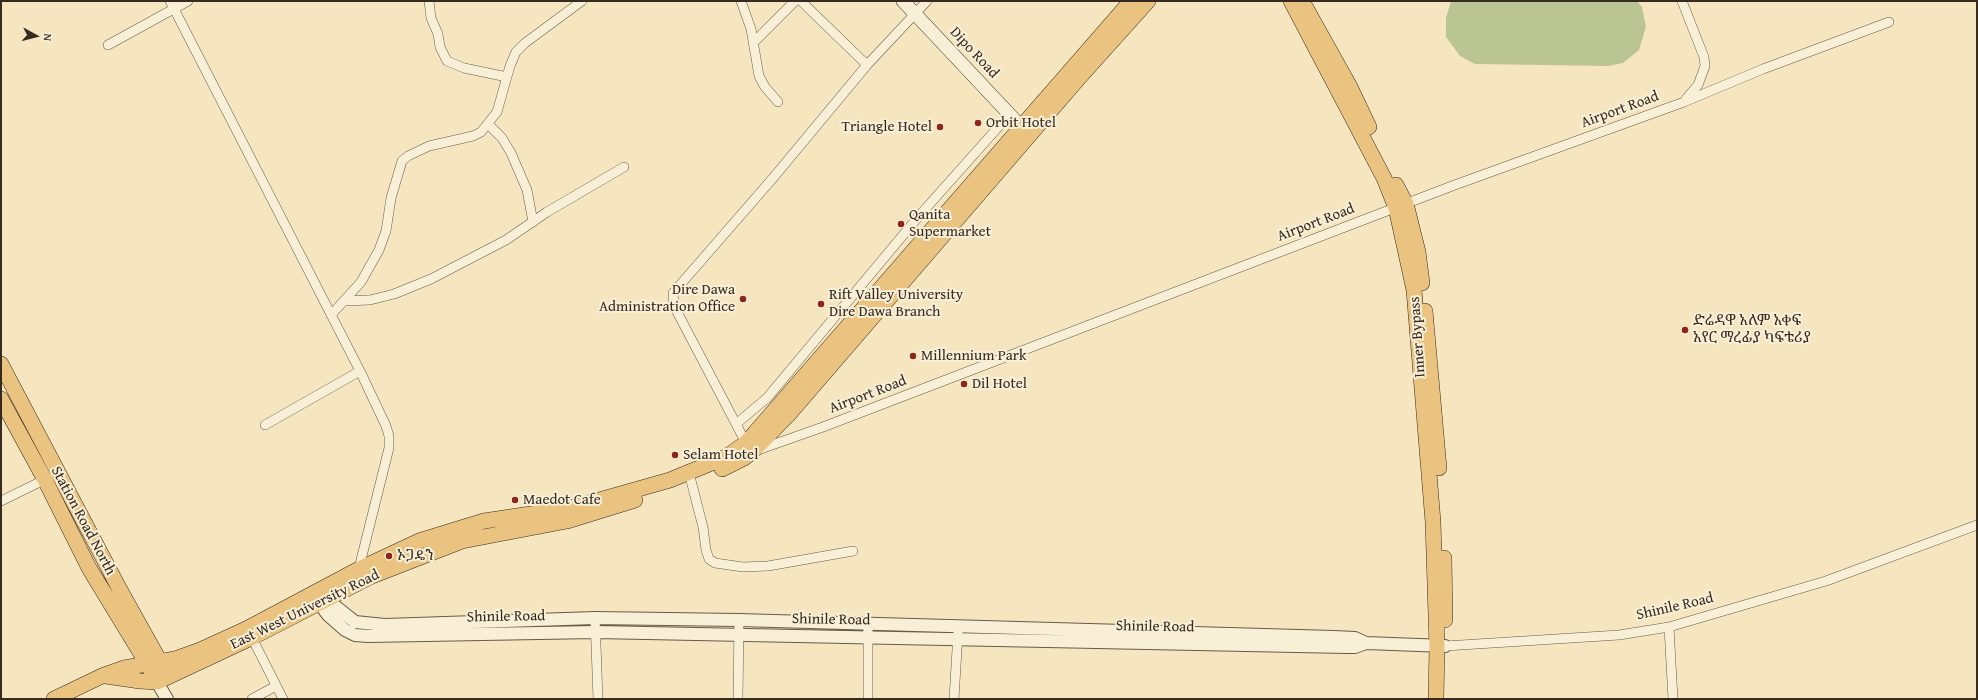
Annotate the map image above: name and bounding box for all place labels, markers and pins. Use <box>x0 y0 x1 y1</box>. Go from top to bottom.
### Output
place label: Orbit Hotel <box>986 114 1056 132</box>
place label: Triangle Hotel <box>842 118 932 136</box>
marker: Orbit Hotel <box>973 118 983 128</box>
marker: Triangle Hotel <box>935 122 945 132</box>
place label: Qanita Supermarket <box>909 206 991 241</box>
marker: Qanita Supermarket <box>896 219 906 229</box>
place label: Dire Dawa Administration Office <box>599 281 735 316</box>
place label: Rift Valley University Dire Dawa Branch <box>829 286 963 321</box>
marker: Dire Dawa Administration Office <box>738 294 748 304</box>
marker: Rift Valley University Dire Dawa Branch <box>816 299 826 309</box>
place label: ድሬዳዋ አለም አቀፍ አየር ማረፊያ ካፍቴሪያ <box>1693 312 1811 347</box>
marker: ድሬዳዋ አለም አቀፍ አየር ማረፊያ ካፍቴሪያ <box>1680 325 1690 335</box>
place label: Millennium Park <box>921 347 1027 365</box>
marker: Millennium Park <box>908 351 918 361</box>
place label: Dil Hotel <box>972 375 1027 393</box>
marker: Dil Hotel <box>959 379 969 389</box>
place label: Selam Hotel <box>683 446 758 464</box>
marker: Selam Hotel <box>670 450 680 460</box>
place label: Maedot Cafe <box>523 491 601 509</box>
marker: Maedot Cafe <box>510 495 520 505</box>
place label: ኦጋዴን <box>397 547 434 565</box>
marker: ኦጋዴን <box>384 551 394 561</box>

